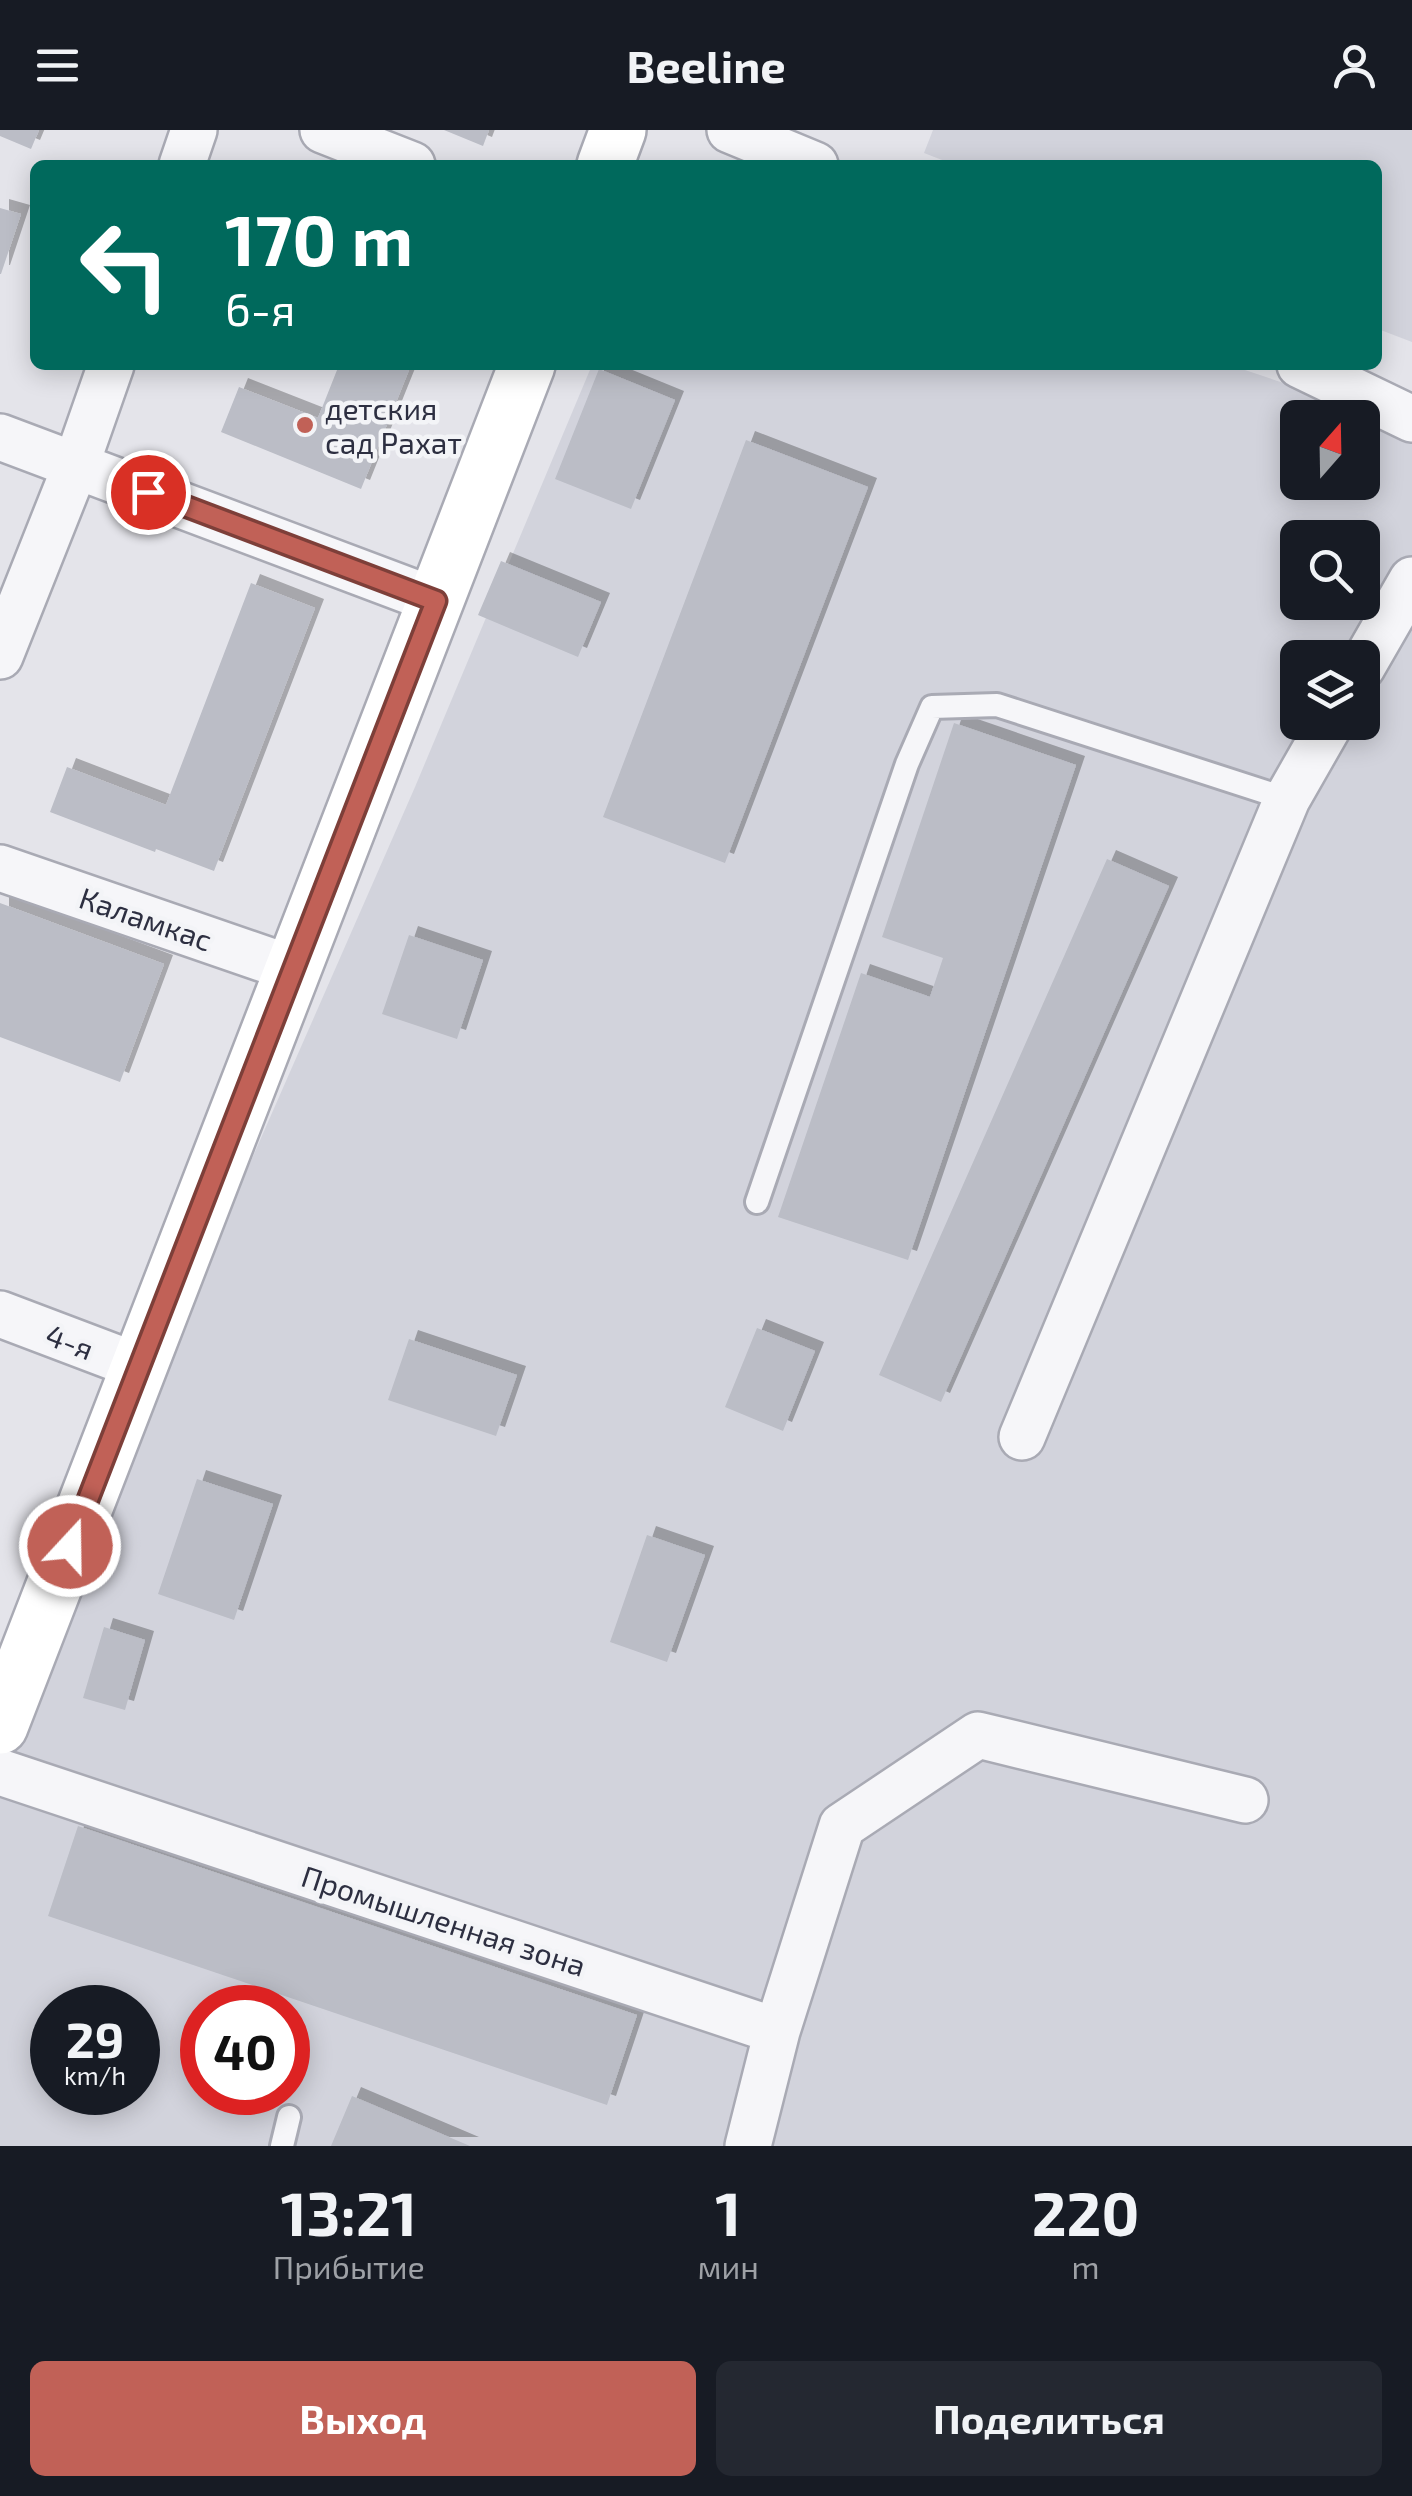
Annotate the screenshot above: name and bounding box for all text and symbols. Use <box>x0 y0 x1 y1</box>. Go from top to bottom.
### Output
icon: menu <box>30 38 85 93</box>
text: Beeline <box>626 38 786 92</box>
icon: person <box>1327 38 1382 93</box>
text: 170 m <box>225 196 413 280</box>
icon: left <box>60 200 190 330</box>
text: 6-я <box>225 281 295 335</box>
place label: детския сад Рахат <box>325 390 462 460</box>
north arrow <box>1280 400 1380 500</box>
map controls <box>1280 400 1380 740</box>
marker: детския сад Рахат <box>294 414 316 436</box>
pin <box>106 450 191 535</box>
icon: arrive <box>121 465 176 520</box>
button: search <box>1280 520 1380 620</box>
button: layers <box>1280 640 1380 740</box>
street label: Каламкас <box>75 879 217 957</box>
street label: 4-я <box>41 1316 99 1366</box>
position arrow <box>18 1494 122 1598</box>
street label: Промышленная зона <box>297 1857 591 1983</box>
speed limit sign: 40 <box>180 1985 310 2115</box>
text: 29 <box>66 2008 124 2068</box>
text: km/h <box>64 2060 126 2090</box>
text: 13:21 <box>281 2176 417 2248</box>
text: 1 <box>715 2176 741 2248</box>
text: 220 <box>1032 2176 1139 2248</box>
text: Прибытие <box>273 2247 425 2285</box>
text: мин <box>698 2247 759 2285</box>
text: m <box>1071 2247 1099 2285</box>
button: Выход <box>30 2361 696 2476</box>
button: Поделиться <box>716 2361 1382 2476</box>

